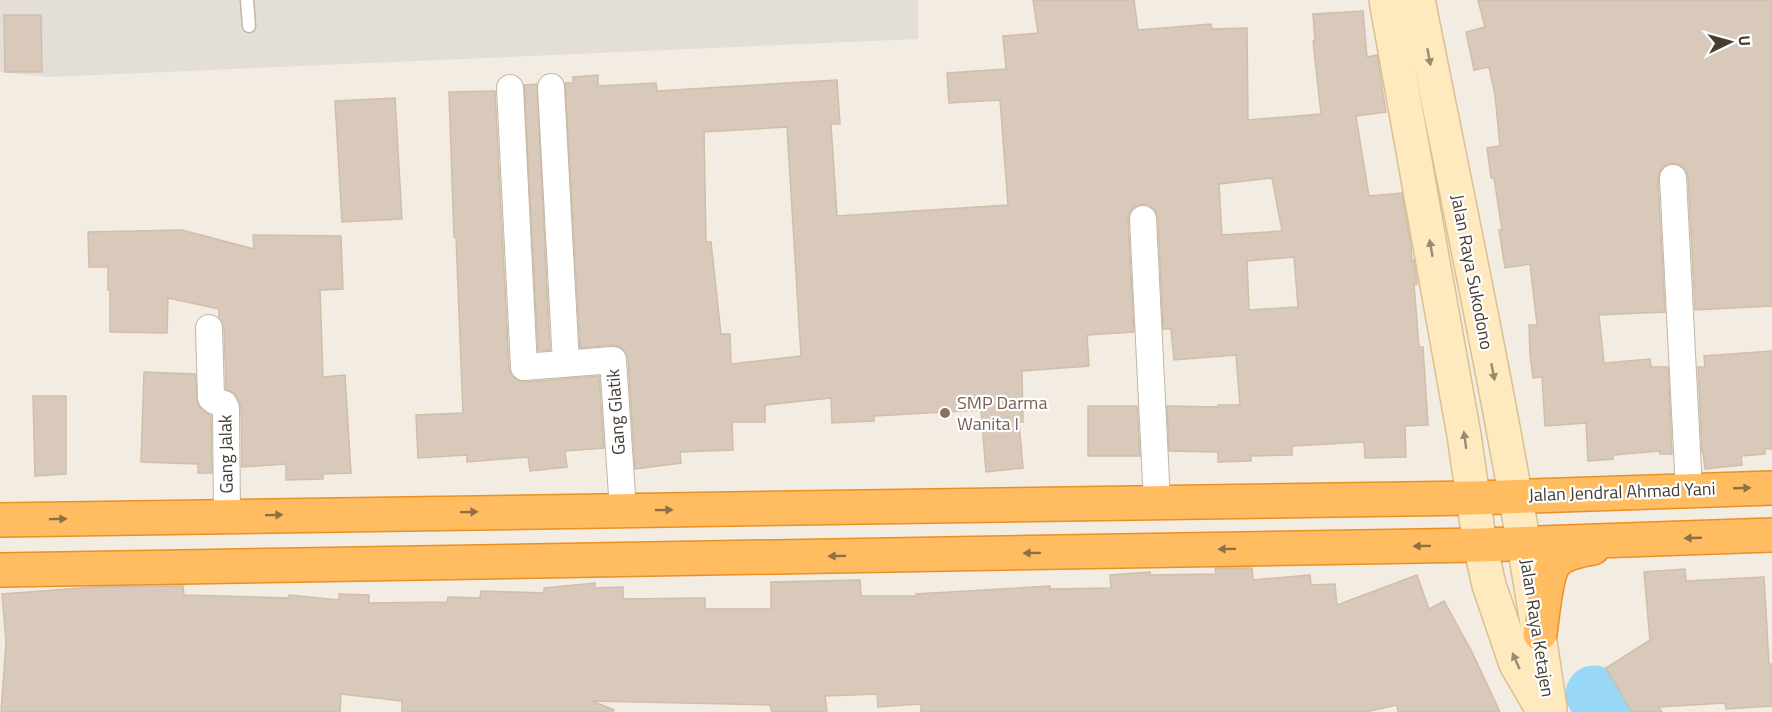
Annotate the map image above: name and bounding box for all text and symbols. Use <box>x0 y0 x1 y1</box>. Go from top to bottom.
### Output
north arrow <box>1700 12 1760 72</box>
text: U <box>1733 34 1757 47</box>
one-way arrow <box>1425 48 1434 67</box>
street label: Jalan Raya Sukodono <box>1444 192 1501 352</box>
one-way arrow <box>1426 238 1435 257</box>
one-way arrow <box>1489 363 1498 382</box>
street label: Gang Glatik <box>599 368 632 456</box>
place label: SMP Darma Wanita I <box>957 389 1047 437</box>
marker: SMP Darma Wanita I <box>938 406 952 420</box>
street label: Gang Jalak <box>211 414 240 494</box>
one-way arrow <box>1460 430 1469 449</box>
street label: Jalan Jendral Ahmad Yani <box>1528 475 1716 508</box>
one-way arrow <box>1733 484 1752 493</box>
one-way arrow <box>655 505 674 514</box>
one-way arrow <box>460 508 479 517</box>
one-way arrow <box>265 511 284 520</box>
one-way arrow <box>49 514 68 524</box>
one-way arrow <box>1683 533 1702 543</box>
one-way arrow <box>1412 541 1431 551</box>
one-way arrow <box>1217 544 1236 554</box>
one-way arrow <box>1022 548 1041 557</box>
one-way arrow <box>827 551 846 561</box>
street label: Jalan Raya Ketajen <box>1513 557 1562 699</box>
one-way arrow <box>1511 651 1521 669</box>

